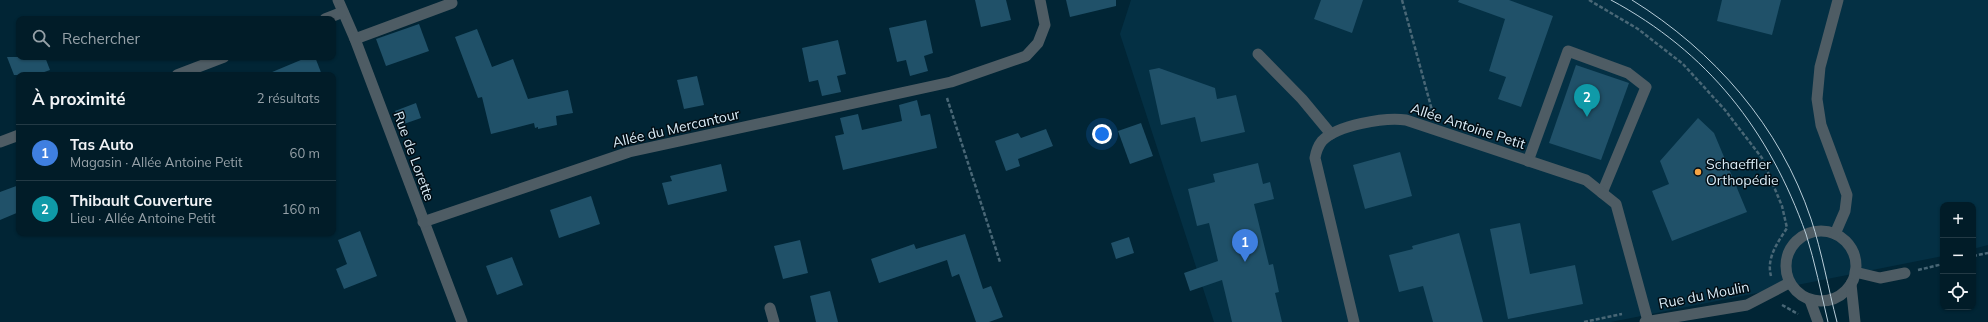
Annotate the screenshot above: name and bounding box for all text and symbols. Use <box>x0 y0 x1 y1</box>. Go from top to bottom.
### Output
search box <box>16 16 336 60</box>
icon: search <box>30 27 52 49</box>
text: Rechercher <box>62 29 140 48</box>
pin: 2 <box>1574 84 1600 117</box>
text: À proximité <box>32 88 126 109</box>
text: 2 résultats <box>257 90 320 106</box>
street label: Allée Antoine Petit <box>1408 99 1528 153</box>
street label: Allée du Mercantour <box>611 104 742 151</box>
street label: Rue de Lorette <box>389 109 439 203</box>
your location <box>1092 124 1112 144</box>
text: Tas Auto <box>70 135 134 154</box>
text: 1 <box>41 145 49 161</box>
text: 60 m <box>290 145 320 161</box>
text: Magasin · Allée Antoine Petit <box>70 154 243 170</box>
place label: Schaeffler Orthopédie <box>1706 155 1779 189</box>
marker: Schaeffler Orthopédie <box>1693 167 1703 177</box>
text: Thibault Couverture <box>70 191 212 210</box>
text: 2 <box>41 201 49 217</box>
text: 160 m <box>282 201 320 217</box>
map controls <box>1940 202 1976 310</box>
button: + <box>1940 202 1976 238</box>
text: Lieu · Allée Antoine Petit <box>70 210 216 226</box>
pin: 1 <box>1232 229 1258 262</box>
button: − <box>1940 238 1976 274</box>
button: locate <box>1940 274 1976 310</box>
street label: Rue du Moulin <box>1657 277 1751 313</box>

